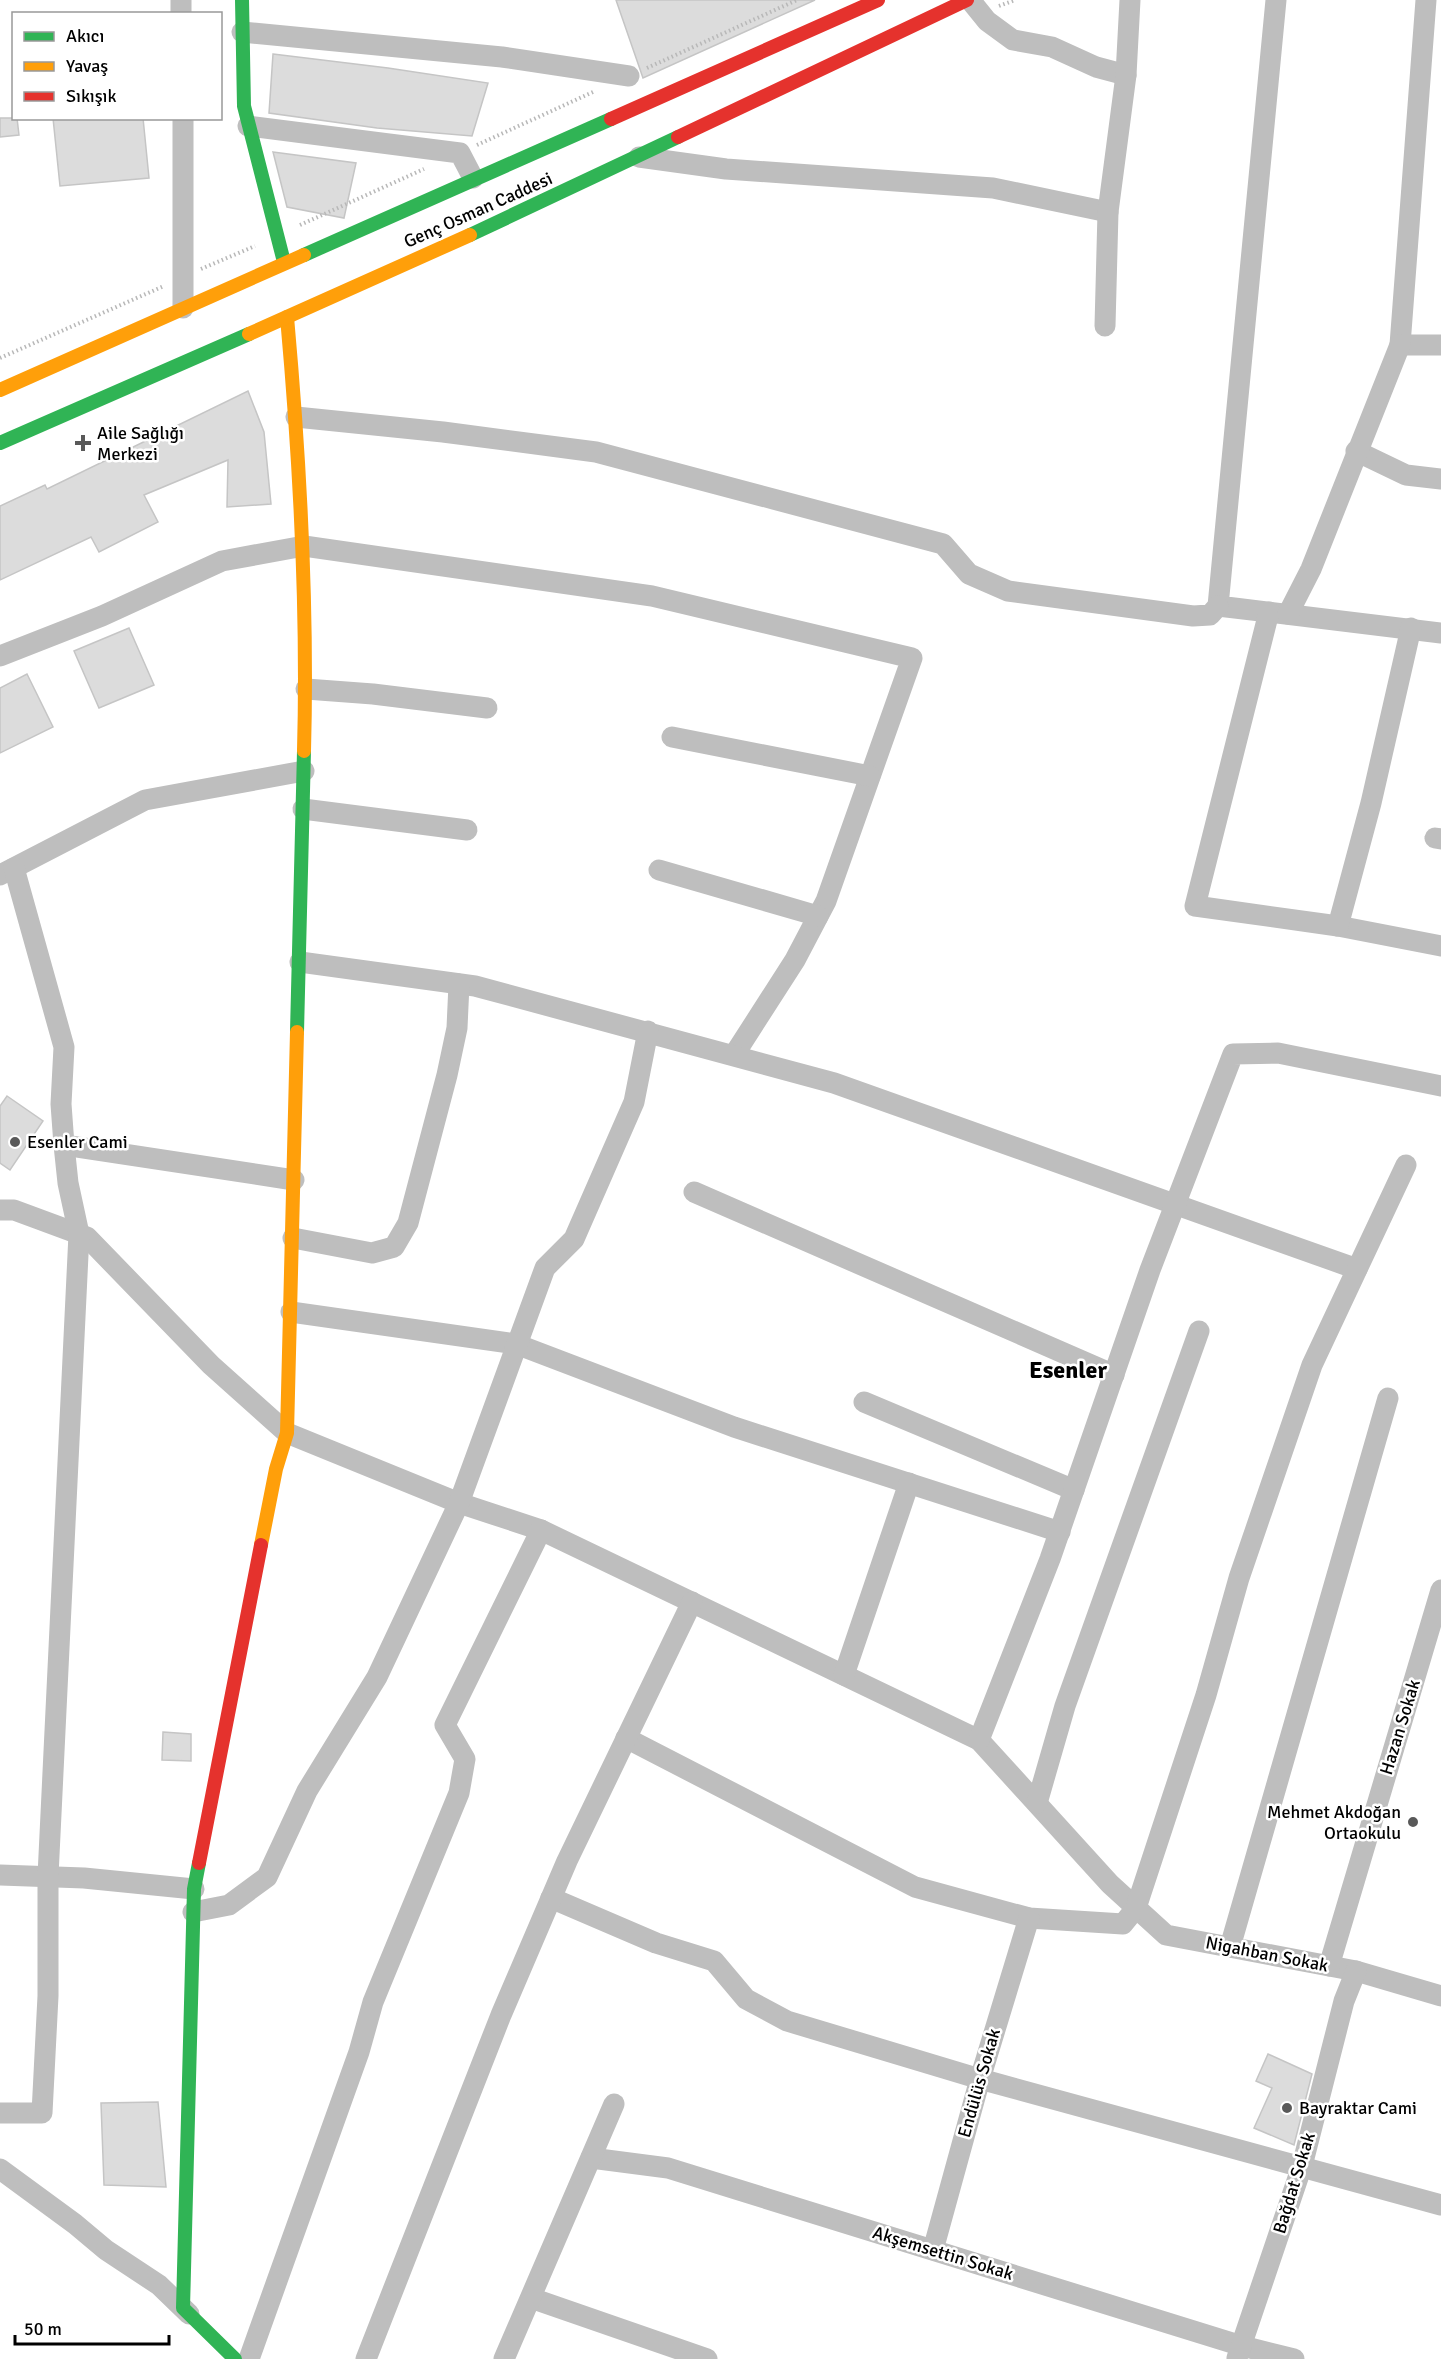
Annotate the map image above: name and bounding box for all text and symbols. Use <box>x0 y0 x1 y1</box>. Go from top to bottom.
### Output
legend <box>12 12 222 120</box>
text: Akıcı <box>66 25 104 47</box>
text: Yavaş <box>66 55 108 77</box>
text: Sıkışık <box>66 85 116 107</box>
street label: Genç Osman Caddesi <box>400 167 556 253</box>
place label: Aile Sağlığı Merkezi <box>97 422 184 465</box>
marker: Aile Sağlığı Merkezi <box>74 434 92 452</box>
place label: Esenler Cami <box>27 1131 128 1153</box>
marker: Esenler Cami <box>8 1135 22 1149</box>
district label: Esenler <box>1029 1355 1108 1385</box>
street label: Hazan Sokak <box>1375 1677 1425 1777</box>
place label: Mehmet Akdoğan Ortaokulu <box>1267 1801 1401 1844</box>
marker: Mehmet Akdoğan Ortaokulu <box>1406 1815 1420 1829</box>
street label: Nigahban Sokak <box>1204 1931 1330 1977</box>
street label: Endülüs Sokak <box>953 2026 1005 2140</box>
place label: Bayraktar Cami <box>1299 2097 1417 2119</box>
marker: Bayraktar Cami <box>1280 2101 1294 2115</box>
street label: Bağdat Sokak <box>1268 2130 1320 2236</box>
street label: Akşemsettin Sokak <box>870 2221 1016 2285</box>
scale bar <box>15 2308 170 2346</box>
text: 50 m <box>24 2318 62 2340</box>

